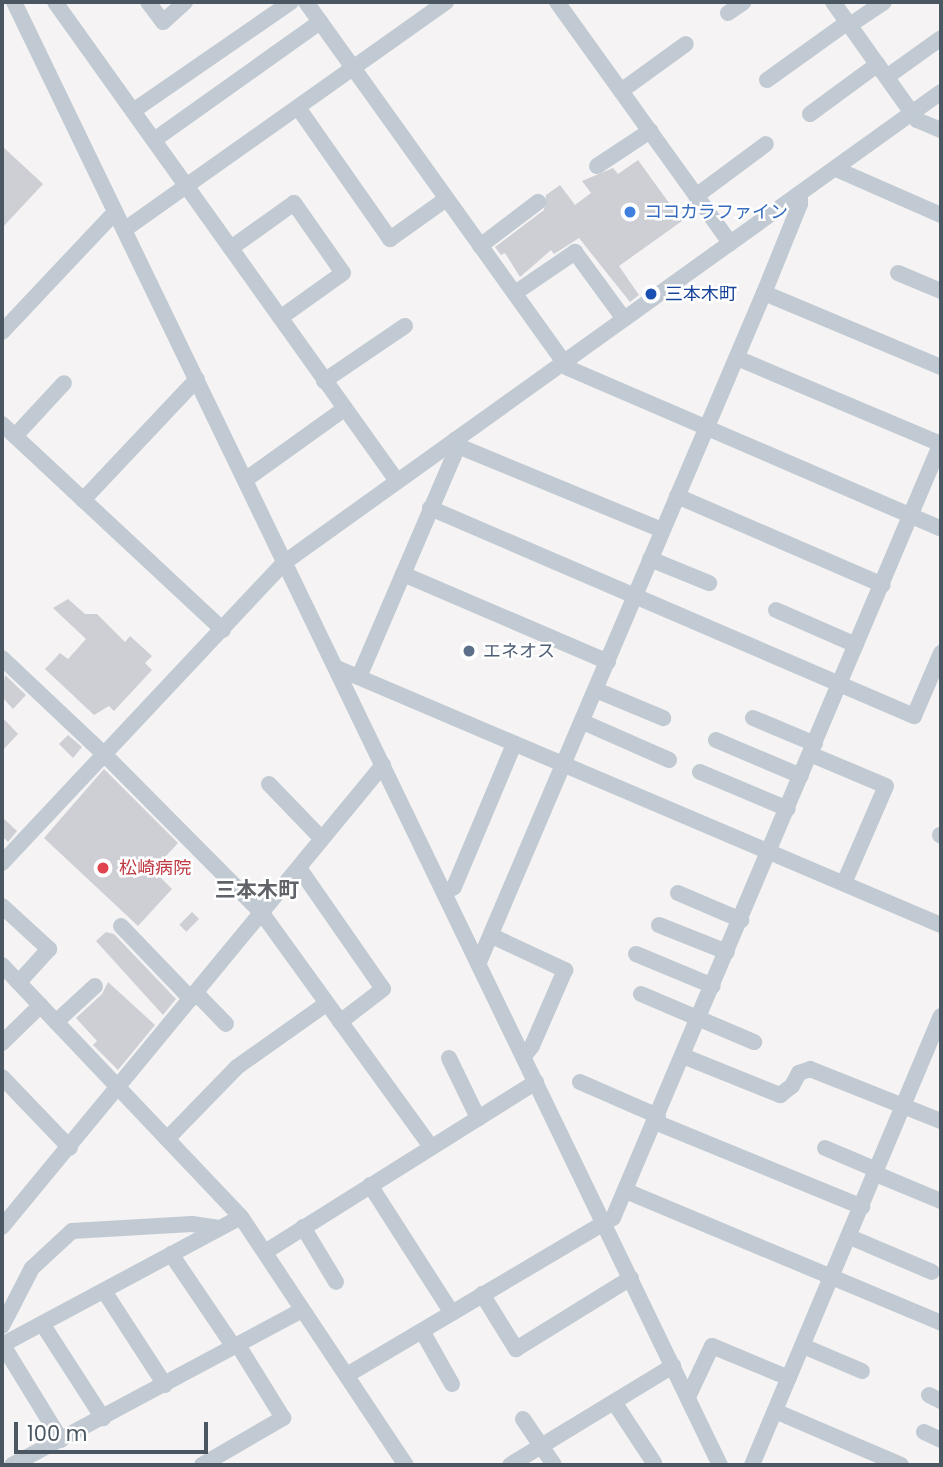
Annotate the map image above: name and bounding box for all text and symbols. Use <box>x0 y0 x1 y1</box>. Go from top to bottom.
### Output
place label: ココカラファイン <box>644 201 788 223</box>
marker: ココカラファイン <box>622 204 638 220</box>
place label: 三本木町 <box>665 283 737 305</box>
marker: 三本木町 <box>643 286 659 302</box>
place label: エネオス <box>483 640 555 662</box>
marker: エネオス <box>461 643 477 659</box>
place label: 松崎病院 <box>119 857 191 879</box>
marker: 松崎病院 <box>93 858 113 878</box>
district label: 三本木町 <box>215 877 299 903</box>
scale bar <box>18 1408 212 1452</box>
text: 100 m <box>27 1419 87 1448</box>

